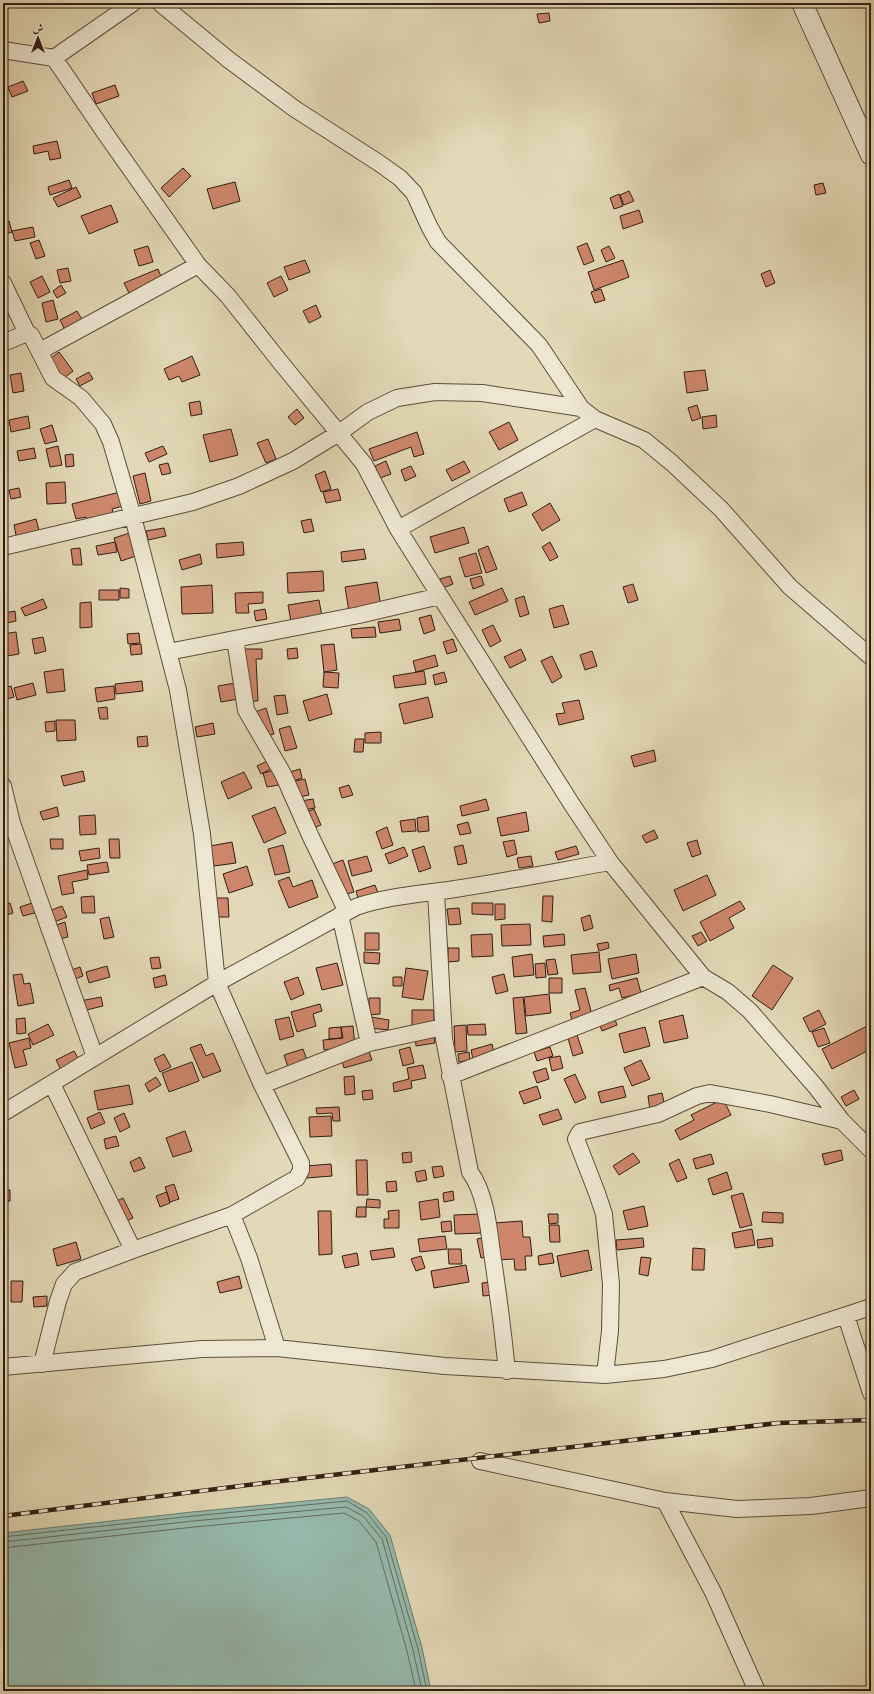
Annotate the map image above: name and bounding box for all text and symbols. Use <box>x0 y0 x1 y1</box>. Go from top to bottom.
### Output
north arrow <box>18 18 58 58</box>
text: ش <box>33 21 44 35</box>

